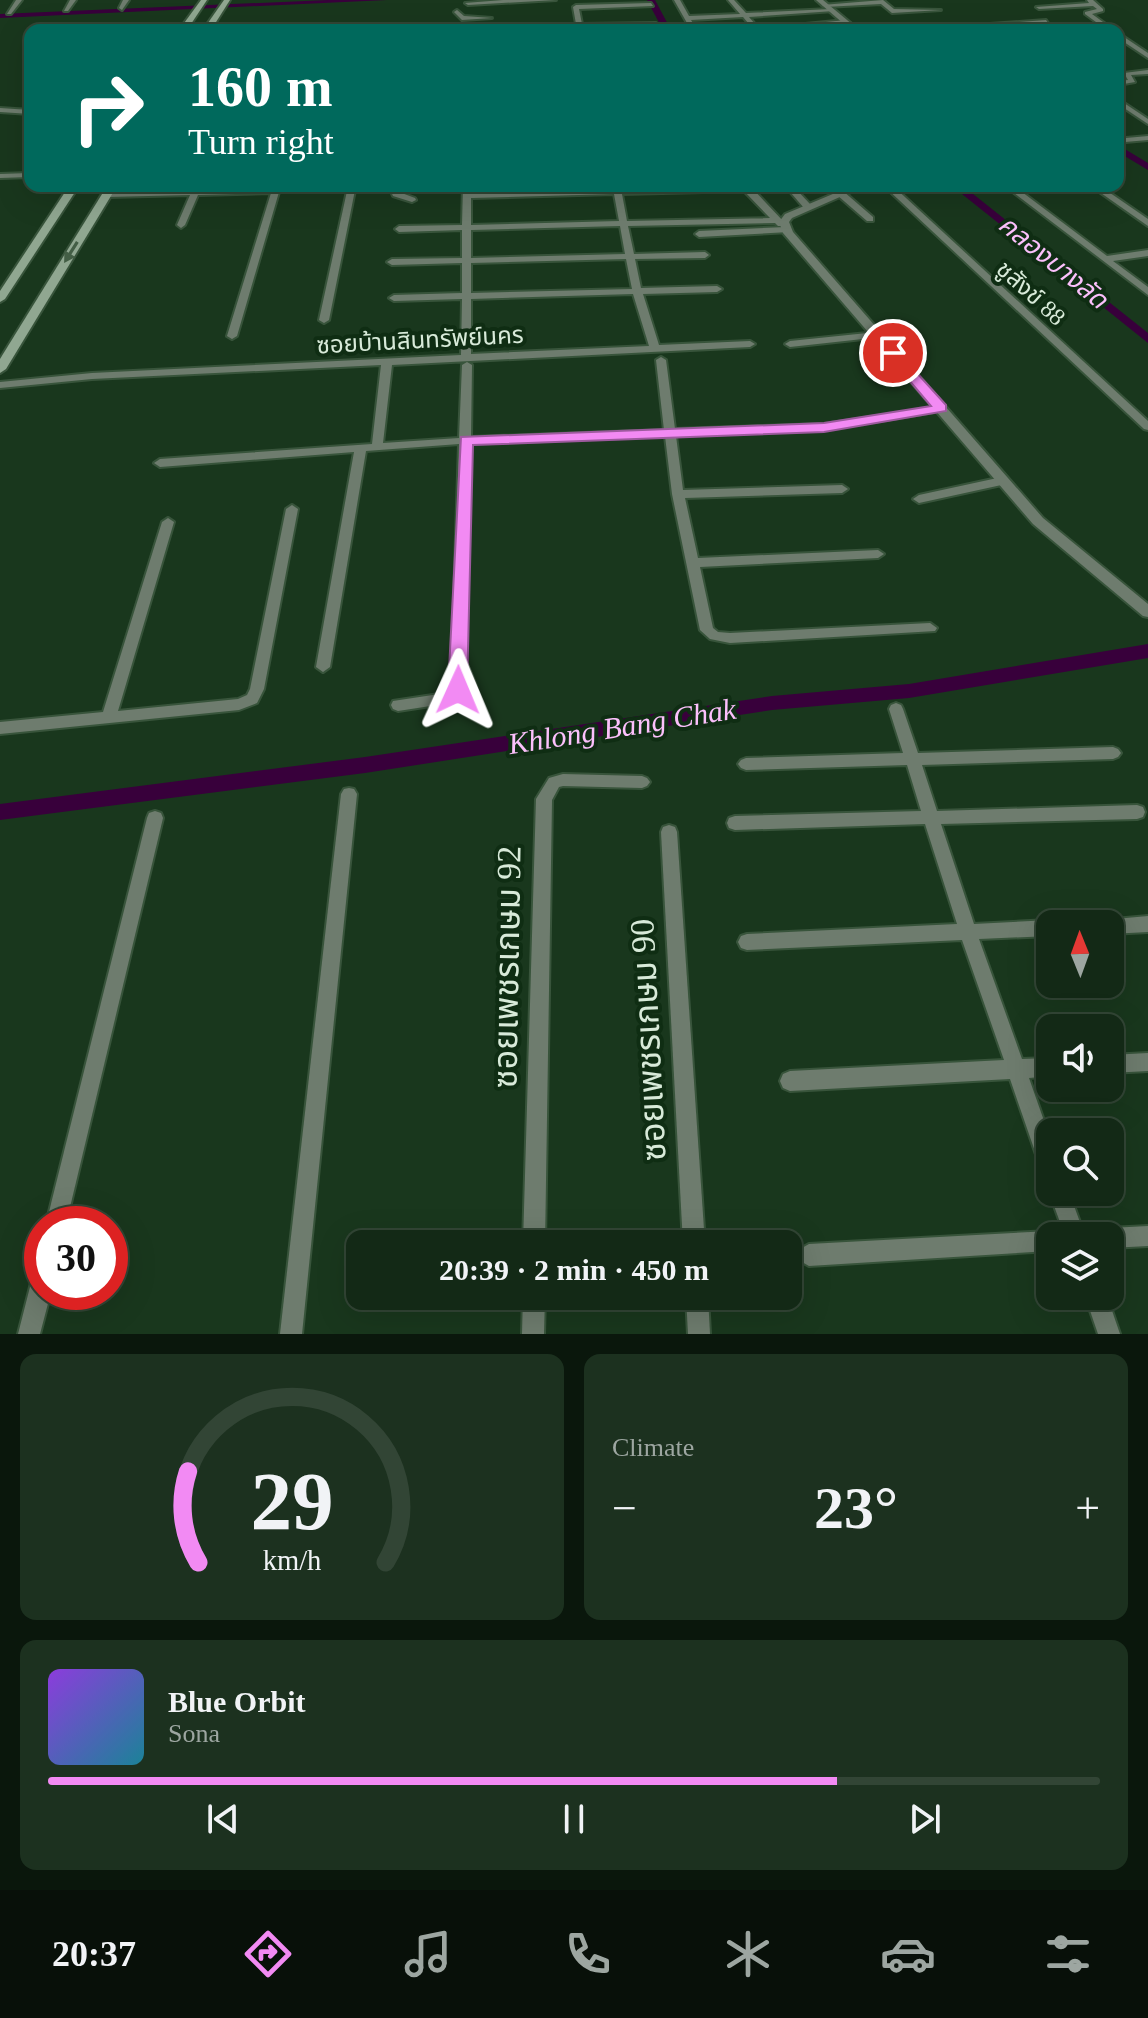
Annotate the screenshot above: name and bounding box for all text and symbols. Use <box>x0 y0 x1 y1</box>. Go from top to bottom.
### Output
icon: right <box>56 56 160 160</box>
text: 160 m <box>188 56 333 118</box>
text: Turn right <box>188 122 334 162</box>
water label: คลองบางลัด <box>993 210 1114 315</box>
one-way arrow <box>64 241 78 263</box>
street label: ชูสังข์ 88 <box>990 256 1071 332</box>
pin <box>859 319 927 387</box>
street label: ซอยบ้านสินทรัพย์นคร <box>316 322 524 358</box>
icon: arrive <box>871 331 915 375</box>
position arrow <box>416 648 500 732</box>
water label: Khlong Bang Chak <box>505 692 739 760</box>
street label: ซอยเพชรเกษม 92 <box>486 845 528 1089</box>
north arrow <box>1036 910 1124 998</box>
map controls <box>1036 910 1124 1310</box>
street label: ซอยเพชรเกษม 90 <box>623 918 673 1162</box>
button: sound <box>1036 1014 1124 1102</box>
button: search <box>1036 1118 1124 1206</box>
speed limit sign: 30 <box>24 1206 128 1310</box>
button: layers <box>1036 1222 1124 1310</box>
text: 20:39 · 2 min · 450 m <box>439 1253 709 1286</box>
text: Climate <box>612 1433 694 1462</box>
text: 29 <box>250 1455 334 1547</box>
text: 23° <box>814 1475 898 1541</box>
text: − <box>612 1484 637 1533</box>
text: + <box>1075 1484 1100 1533</box>
text: km/h <box>263 1545 321 1576</box>
text: Blue Orbit <box>168 1685 306 1718</box>
text: Sona <box>168 1719 220 1748</box>
icon: previous <box>201 1797 245 1841</box>
icon: pause <box>552 1797 596 1841</box>
icon: next <box>903 1797 947 1841</box>
icon: directions <box>240 1926 296 1982</box>
icon: music <box>400 1926 456 1982</box>
icon: phone <box>560 1926 616 1982</box>
icon: climate <box>720 1926 776 1982</box>
icon: car <box>880 1926 936 1982</box>
icon: filters <box>1040 1926 1096 1982</box>
text: 20:37 <box>52 1934 136 1974</box>

